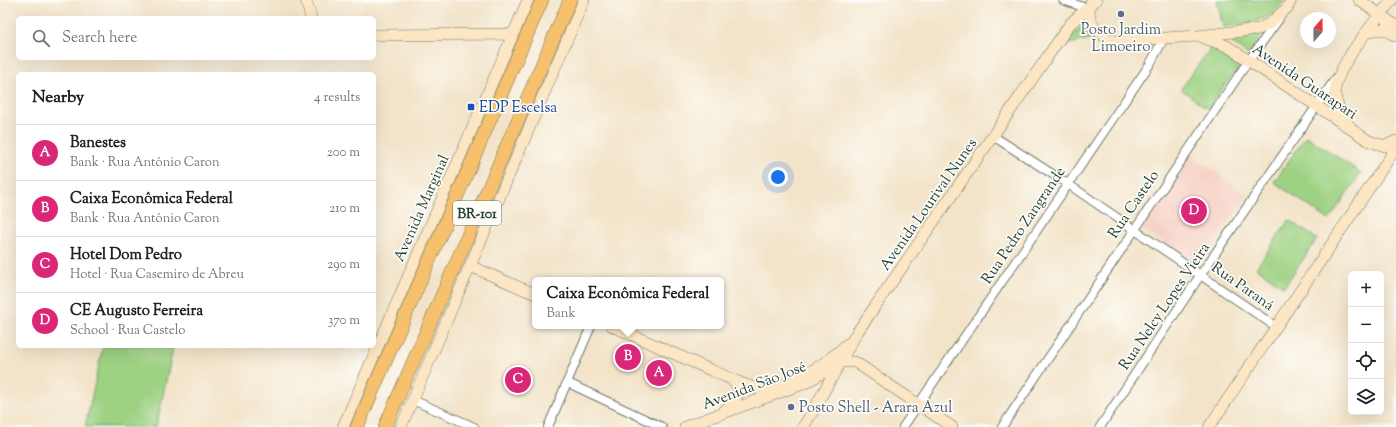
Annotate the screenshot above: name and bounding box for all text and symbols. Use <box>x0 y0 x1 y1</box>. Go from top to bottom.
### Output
marker: Posto Jardim Limoeiro <box>1116 9 1126 19</box>
north arrow <box>1300 12 1336 48</box>
search box <box>16 16 376 60</box>
place label: Posto Jardim Limoeiro <box>1081 20 1162 58</box>
icon: search <box>30 27 52 49</box>
text: Search here <box>62 28 137 49</box>
street label: Avenida Guarapari <box>1248 39 1361 125</box>
text: Nearby <box>32 86 84 110</box>
text: 4 results <box>314 89 360 107</box>
place label: EDP Escelsa <box>479 98 557 119</box>
marker: EDP Escelsa <box>466 102 476 112</box>
text: Banestes <box>70 133 126 154</box>
street label: Avenida Lourival Nunes <box>875 134 983 275</box>
text: A <box>40 144 50 162</box>
text: 200 m <box>327 144 360 162</box>
street label: Avenida Marginal <box>389 152 455 265</box>
text: Bank · Rua Antônio Caron <box>70 154 220 172</box>
street label: Rua Pedro Zangrande <box>977 163 1071 289</box>
your location <box>768 167 788 187</box>
street label: Rua Castelo <box>1104 167 1165 243</box>
text: Caixa Econômica Federal <box>70 189 233 210</box>
pin: D <box>1181 196 1207 226</box>
text: B <box>41 200 49 218</box>
text: 210 m <box>329 200 360 218</box>
road number: BR-101 <box>453 201 501 225</box>
text: Bank · Rua Antônio Caron <box>70 210 220 228</box>
street label: Rua Nelcy Lopes Vieira <box>1115 239 1216 375</box>
text: Hotel Dom Pedro <box>70 245 182 266</box>
text: C <box>40 256 50 274</box>
text: 290 m <box>327 256 360 274</box>
street label: Rua Paraná <box>1206 258 1278 317</box>
text: Hotel · Rua Casemiro de Abreu <box>70 266 244 284</box>
map controls <box>1348 271 1384 415</box>
button: + <box>1348 271 1384 307</box>
popup <box>532 277 724 329</box>
text: Caixa Econômica Federal <box>547 284 709 305</box>
text: CE Augusto Ferreira <box>70 301 203 322</box>
text: Bank <box>547 305 575 323</box>
button: − <box>1348 307 1384 343</box>
text: D <box>40 312 50 330</box>
text: 370 m <box>328 312 360 330</box>
text: School · Rua Castelo <box>70 322 185 340</box>
pin: B <box>615 342 641 372</box>
button: locate <box>1348 343 1384 379</box>
street label: Avenida São José <box>699 357 810 416</box>
pin: A <box>646 358 672 388</box>
pin: C <box>505 365 531 395</box>
button: layers <box>1348 379 1384 415</box>
place label: Posto Shell - Arara Azul <box>799 398 952 419</box>
marker: Posto Shell - Arara Azul <box>786 402 796 412</box>

